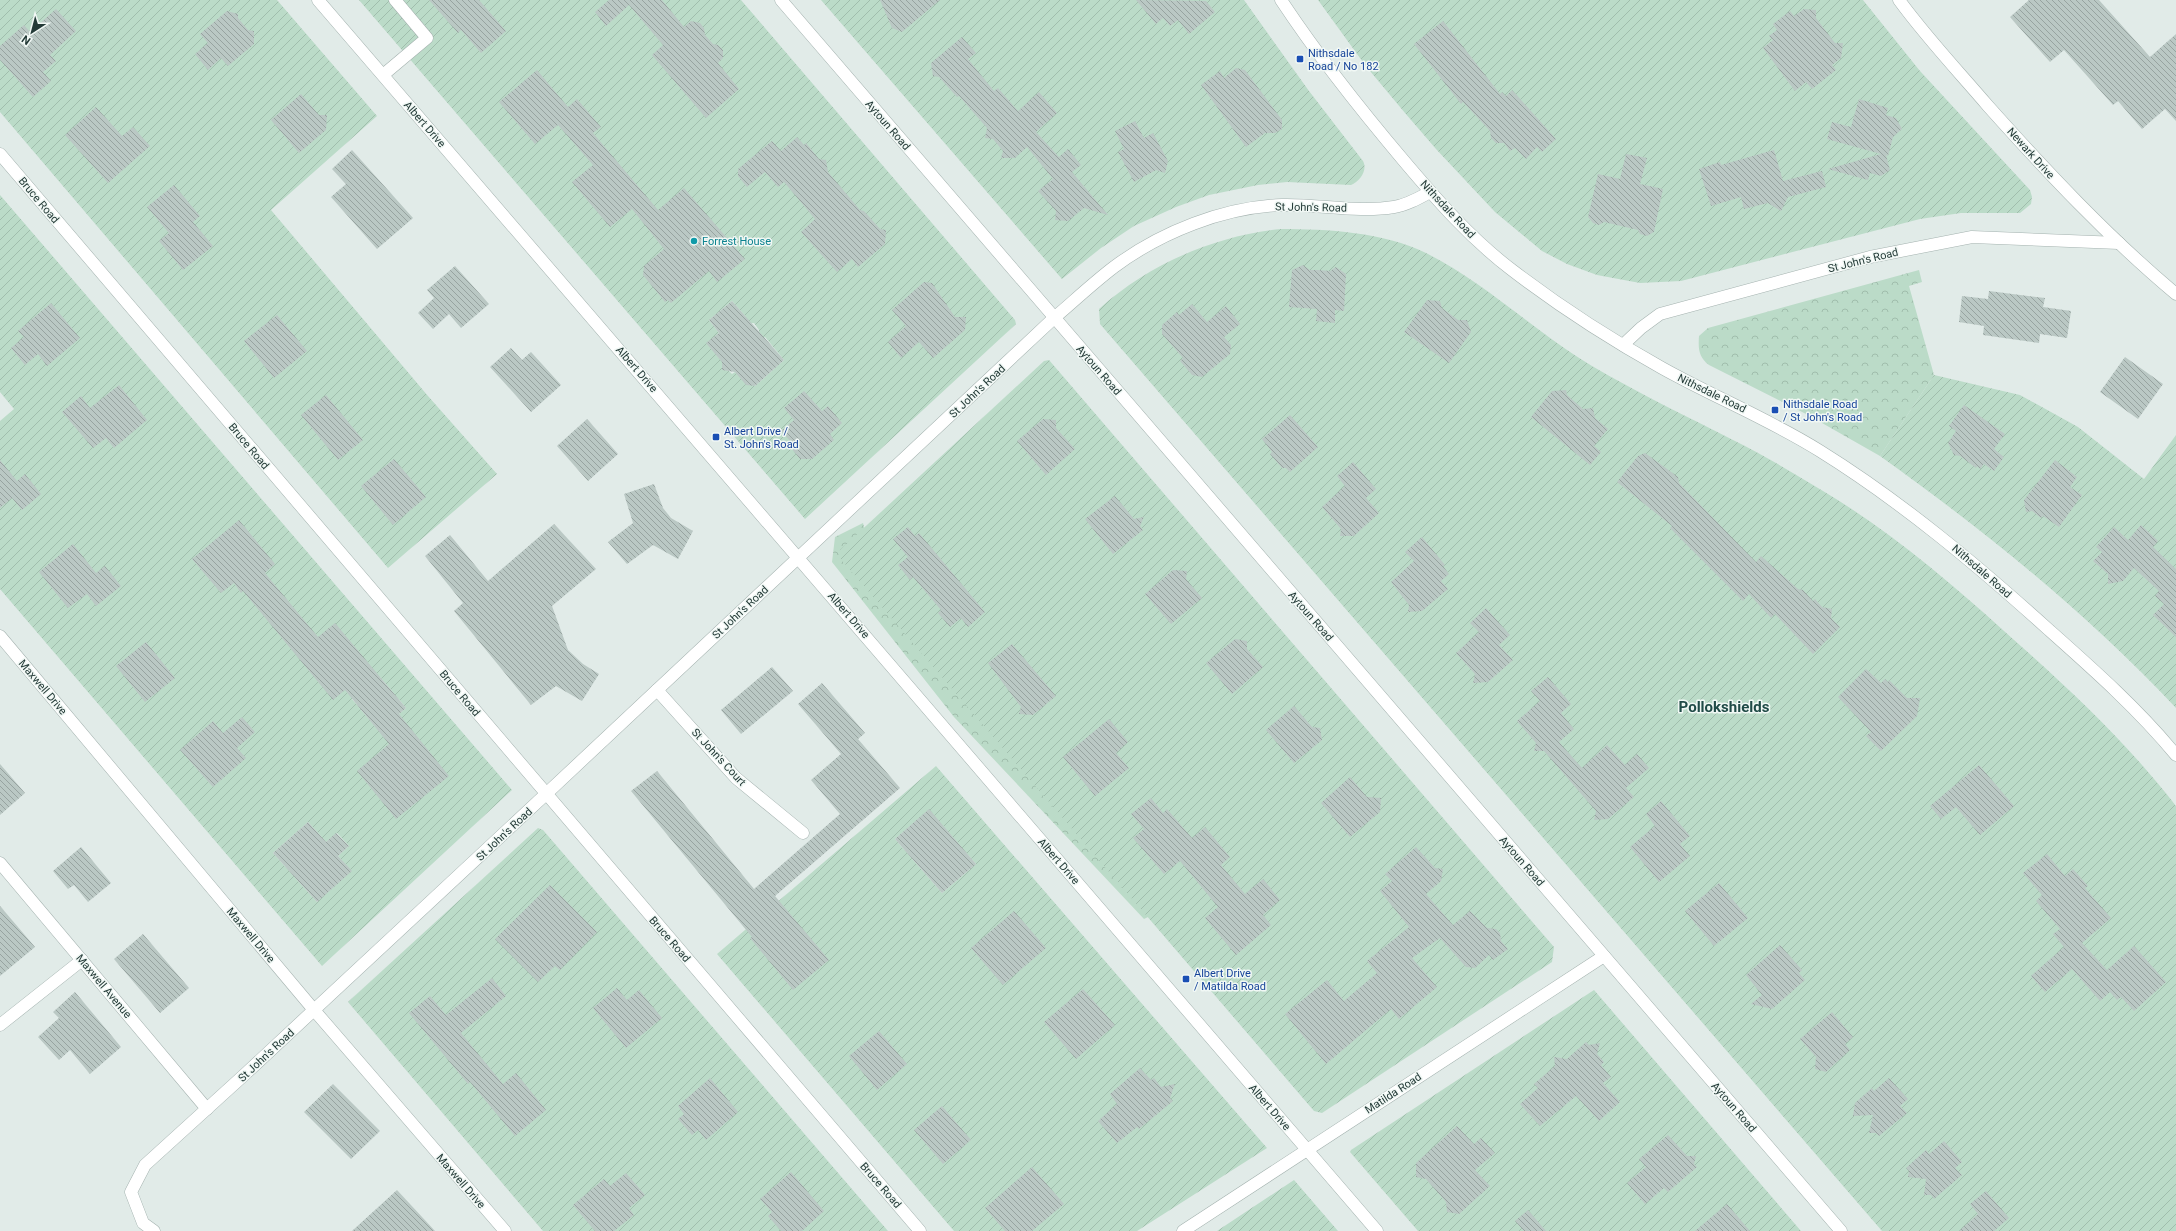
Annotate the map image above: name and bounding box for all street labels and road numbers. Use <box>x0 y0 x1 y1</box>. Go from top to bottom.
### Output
street label: Aytoun Road <box>862 98 913 153</box>
street label: Albert Drive <box>401 99 448 150</box>
street label: Newark Drive <box>2004 125 2057 182</box>
street label: Bruce Road <box>16 175 62 226</box>
street label: Nithsdale Road <box>1417 178 1478 241</box>
street label: St John's Road <box>1275 200 1347 215</box>
street label: St John's Road <box>1827 245 1900 275</box>
street label: Aytoun Road <box>1073 343 1124 398</box>
street label: Albert Drive <box>613 344 660 395</box>
street label: St John's Road <box>947 362 1008 421</box>
street label: Nithsdale Road <box>1675 371 1748 416</box>
street label: Bruce Road <box>226 421 272 472</box>
street label: Nithsdale Road <box>1949 542 2014 601</box>
street label: St John's Road <box>710 583 771 642</box>
street label: Aytoun Road <box>1285 589 1336 644</box>
street label: Albert Drive <box>825 590 872 641</box>
street label: Maxwell Drive <box>16 657 70 718</box>
street label: Bruce Road <box>437 668 483 719</box>
street label: St John's Court <box>689 726 749 789</box>
street label: St John's Road <box>474 805 535 864</box>
street label: Aytoun Road <box>1496 834 1547 889</box>
street label: Albert Drive <box>1035 836 1082 887</box>
street label: Maxwell Drive <box>224 905 278 966</box>
street label: Bruce Road <box>646 914 693 965</box>
street label: Maxwell Avenue <box>73 952 134 1021</box>
street label: St John's Road <box>236 1026 297 1085</box>
street label: Matilda Road <box>1363 1070 1424 1116</box>
street label: Aytoun Road <box>1708 1080 1759 1135</box>
street label: Albert Drive <box>1246 1082 1293 1133</box>
street label: Maxwell Drive <box>433 1151 488 1211</box>
street label: Bruce Road <box>857 1160 904 1211</box>

